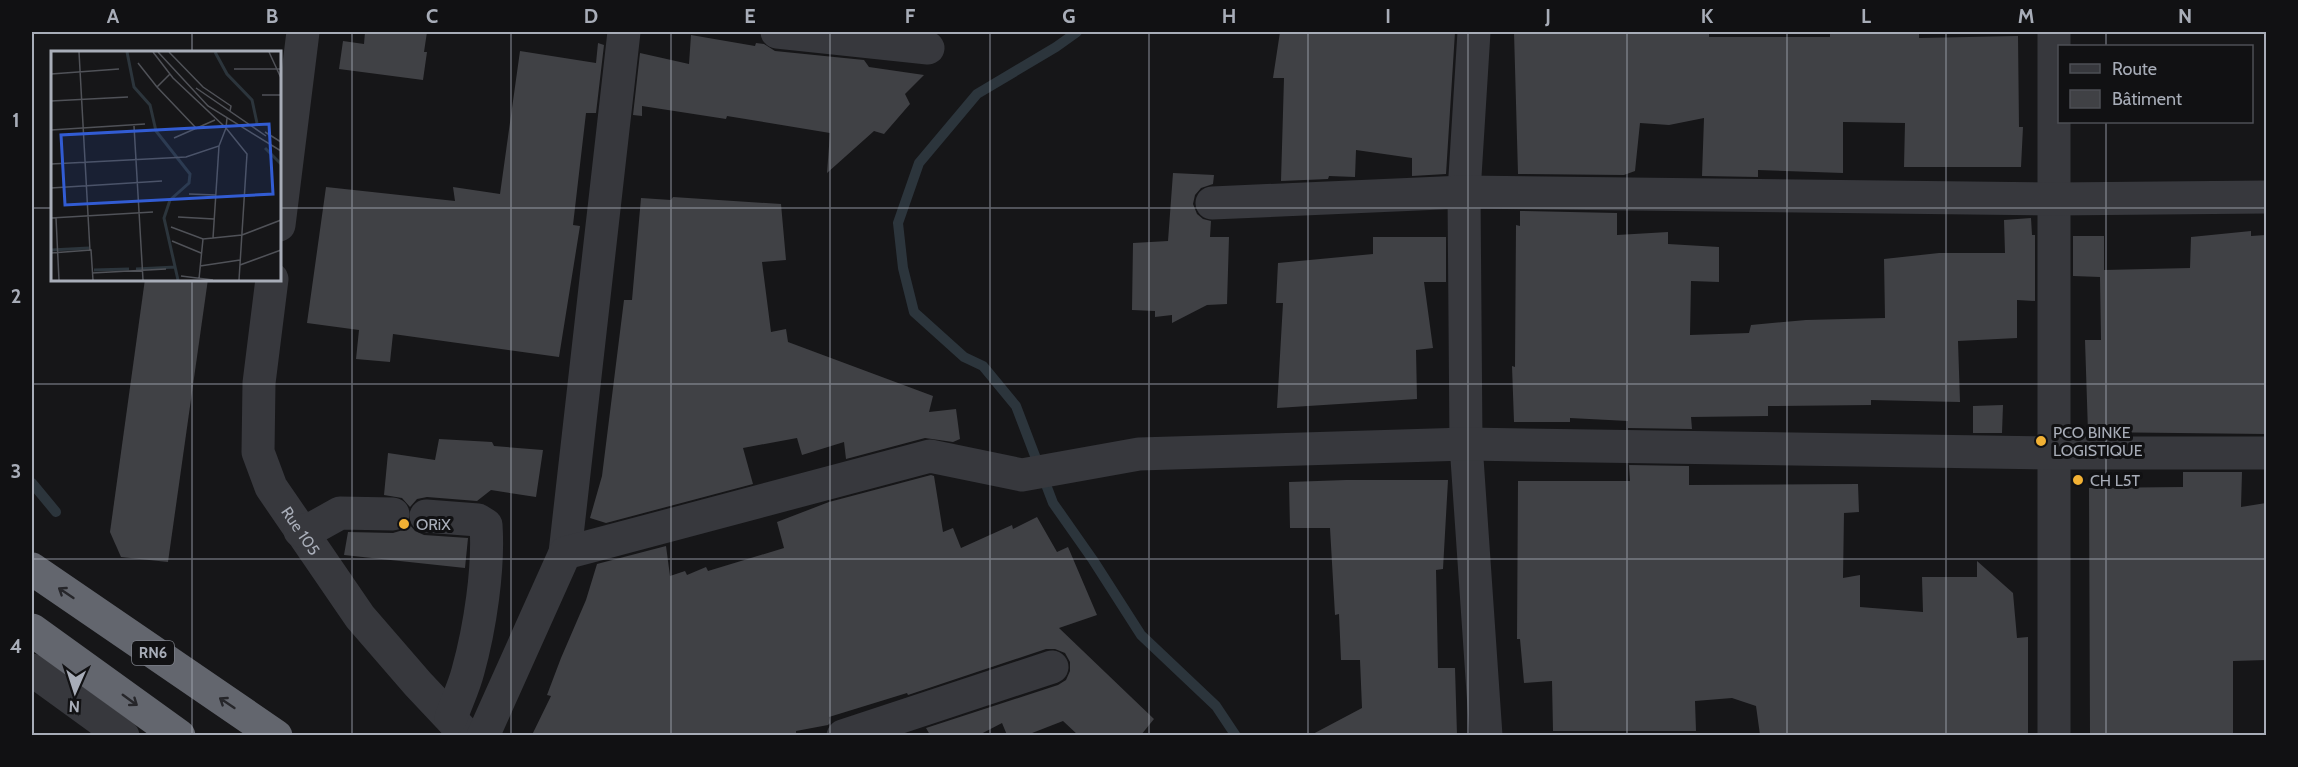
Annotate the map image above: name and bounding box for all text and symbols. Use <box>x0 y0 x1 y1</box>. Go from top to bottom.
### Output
text: A <box>107 4 120 28</box>
text: B <box>266 4 278 28</box>
text: C <box>426 4 438 28</box>
text: D <box>584 4 598 28</box>
text: E <box>744 4 756 28</box>
text: F <box>905 4 916 28</box>
text: G <box>1062 4 1076 28</box>
text: H <box>1222 4 1236 28</box>
text: I <box>1385 4 1391 28</box>
text: J <box>1544 4 1551 28</box>
text: K <box>1701 4 1714 28</box>
text: L <box>1861 4 1871 28</box>
text: M <box>2018 4 2034 28</box>
text: N <box>2178 4 2192 28</box>
legend <box>2058 45 2253 123</box>
inset map <box>51 51 280 280</box>
text: Route <box>2112 58 2157 80</box>
text: Bâtiment <box>2112 88 2182 110</box>
text: 1 <box>12 108 20 132</box>
text: 2 <box>11 284 21 308</box>
place label: PCO BINKE LOGISTIQUE <box>2053 423 2143 460</box>
marker: PCO BINKE LOGISTIQUE <box>2034 434 2048 448</box>
text: 3 <box>11 459 21 483</box>
place label: CH L5T <box>2090 471 2140 490</box>
marker: CH L5T <box>2071 473 2085 487</box>
street label: Rue 105 <box>277 503 324 559</box>
place label: ORiX <box>416 515 451 534</box>
marker: ORiX <box>397 517 411 531</box>
one-way arrow <box>58 587 75 599</box>
text: 4 <box>10 634 22 658</box>
road number: RN6 <box>132 641 174 665</box>
north arrow <box>45 662 105 722</box>
one-way arrow <box>122 694 138 707</box>
text: N <box>68 697 80 716</box>
one-way arrow <box>219 697 236 709</box>

